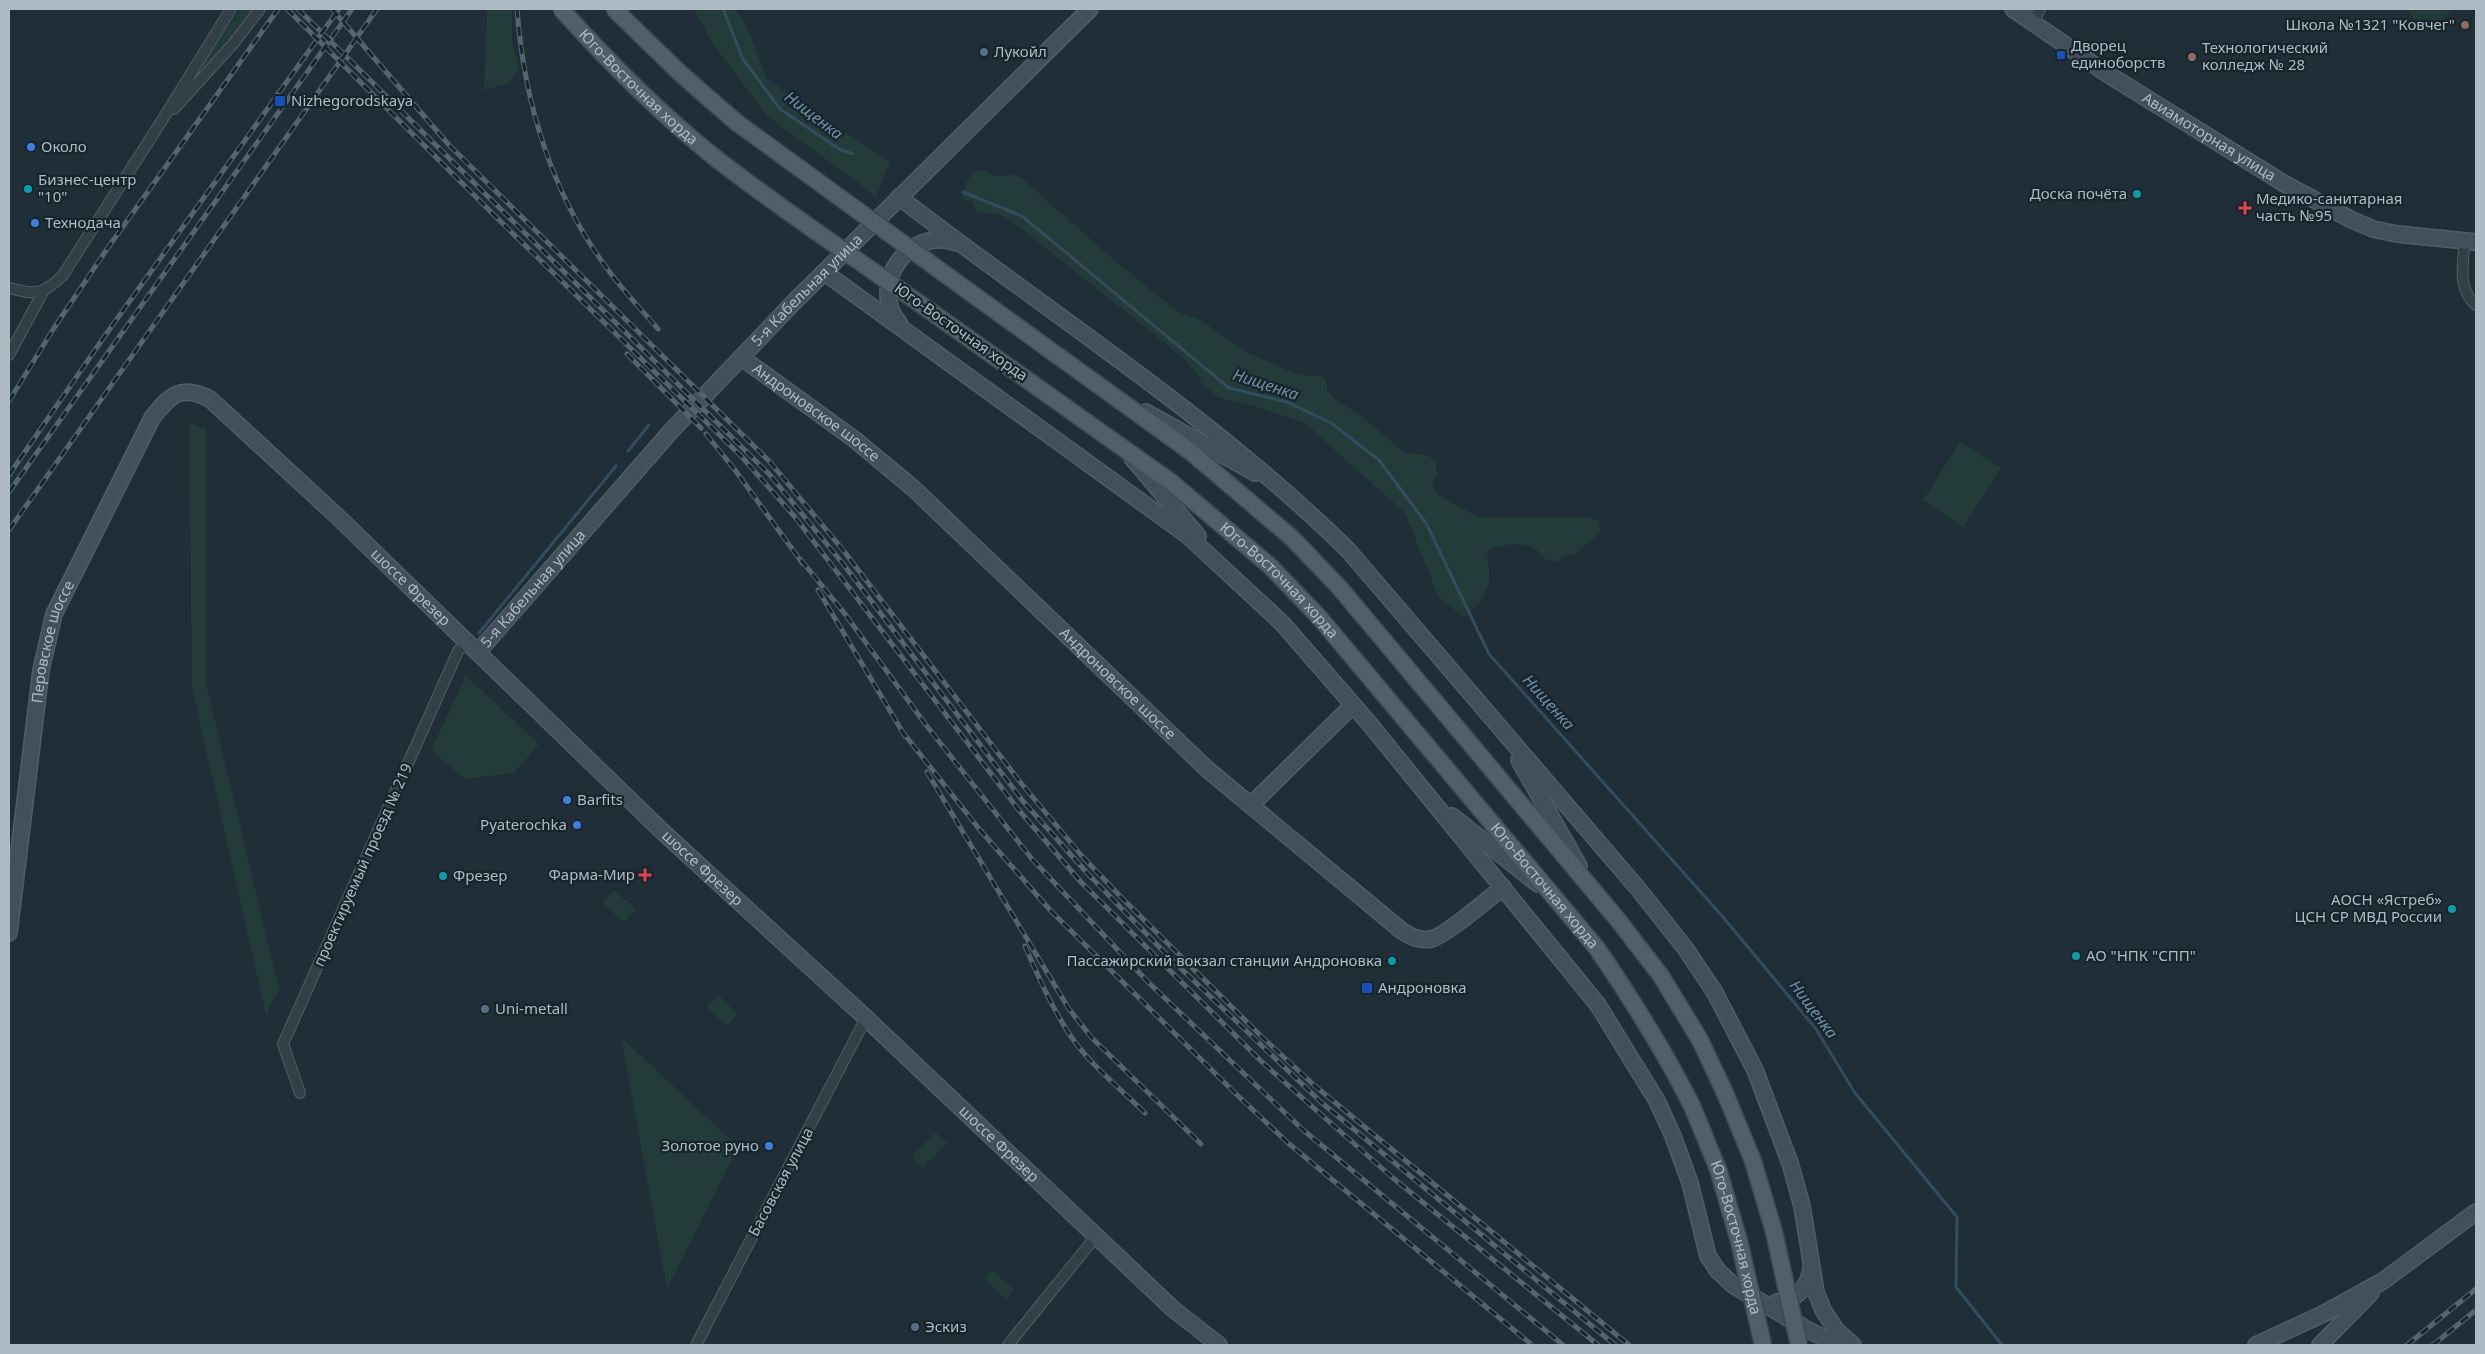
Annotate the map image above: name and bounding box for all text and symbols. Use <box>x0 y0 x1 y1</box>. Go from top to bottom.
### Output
place label: Школа №1321 "Ковчег" <box>2286 14 2455 34</box>
marker: Школа №1321 "Ковчег" <box>2459 19 2471 31</box>
street label: Юго-Восточная хорда <box>575 24 703 149</box>
place label: Дворец единоборств <box>2071 35 2165 72</box>
place label: Технологический колледж № 28 <box>2202 37 2328 74</box>
place label: Лукойл <box>994 41 1047 61</box>
marker: Лукойл <box>978 46 990 58</box>
marker: Дворец единоборств <box>2055 49 2067 61</box>
marker: Технологический колледж № 28 <box>2186 51 2198 63</box>
water label: Нищенка <box>780 86 848 144</box>
street label: Авиамоторная улица <box>2139 87 2280 185</box>
place label: Nizhegorodskaya <box>291 90 413 110</box>
marker: Nizhegorodskaya <box>273 94 287 108</box>
place label: Около <box>41 136 87 156</box>
marker: Около <box>25 141 37 153</box>
place label: Бизнес-центр "10" <box>38 169 136 206</box>
marker: Бизнес-центр "10" <box>22 183 34 195</box>
place label: Доска почёта <box>2030 183 2127 203</box>
marker: Доска почёта <box>2131 188 2143 200</box>
place label: Медико-санитарная часть №95 <box>2256 188 2402 225</box>
marker: Медико-санитарная часть №95 <box>2238 201 2252 215</box>
place label: Технодача <box>45 212 121 232</box>
marker: Технодача <box>29 217 41 229</box>
street label: 5-я Кабельная улица <box>746 229 866 350</box>
street label: Юго-Восточная хорда <box>891 278 1032 385</box>
street label: Андроновское шоссе <box>749 358 885 466</box>
water label: Нищенка <box>1230 363 1302 405</box>
street label: Юго-Восточная хорда <box>1216 517 1344 642</box>
street label: 5-я Кабельная улица <box>475 525 590 651</box>
street label: шоссе Фрезер <box>367 543 455 630</box>
street label: Перовское шоссе <box>26 577 78 704</box>
street label: Андроновское шоссе <box>1056 622 1181 743</box>
water label: Нищенка <box>1518 669 1580 735</box>
street label: проектируемый проезд № 219 <box>308 760 416 969</box>
place label: Barfits <box>577 789 623 809</box>
marker: Barfits <box>561 794 573 806</box>
place label: Pyaterochka <box>480 814 567 834</box>
street label: Юго-Восточная хорда <box>1487 818 1604 952</box>
marker: Pyaterochka <box>571 819 583 831</box>
street label: шоссе Фрезер <box>658 825 748 910</box>
place label: Фарма-Мир <box>549 864 635 884</box>
place label: Фрезер <box>453 865 507 885</box>
marker: Фарма-Мир <box>639 869 651 881</box>
marker: Фрезер <box>437 870 449 882</box>
place label: АОСН «Ястреб» ЦСН СР МВД России <box>2294 889 2442 926</box>
marker: АОСН «Ястреб» ЦСН СР МВД России <box>2446 903 2458 915</box>
place label: АО "НПК "СПП" <box>2086 945 2196 965</box>
place label: Пассажирский вокзал станции Андроновка <box>1066 950 1382 970</box>
marker: АО "НПК "СПП" <box>2070 950 2082 962</box>
marker: Пассажирский вокзал станции Андроновка <box>1386 955 1398 967</box>
water label: Нищенка <box>1785 975 1843 1043</box>
place label: Андроновка <box>1378 977 1467 997</box>
marker: Андроновка <box>1360 981 1374 995</box>
place label: Uni-metall <box>495 998 568 1018</box>
marker: Uni-metall <box>479 1003 491 1015</box>
street label: шоссе Фрезер <box>955 1100 1044 1186</box>
street label: Басовская улица <box>743 1124 817 1239</box>
place label: Золотое руно <box>662 1135 759 1155</box>
marker: Золотое руно <box>763 1140 775 1152</box>
street label: Юго-Восточная хорда <box>1706 1157 1767 1316</box>
place label: Эскиз <box>925 1316 967 1336</box>
marker: Эскиз <box>909 1321 921 1333</box>

